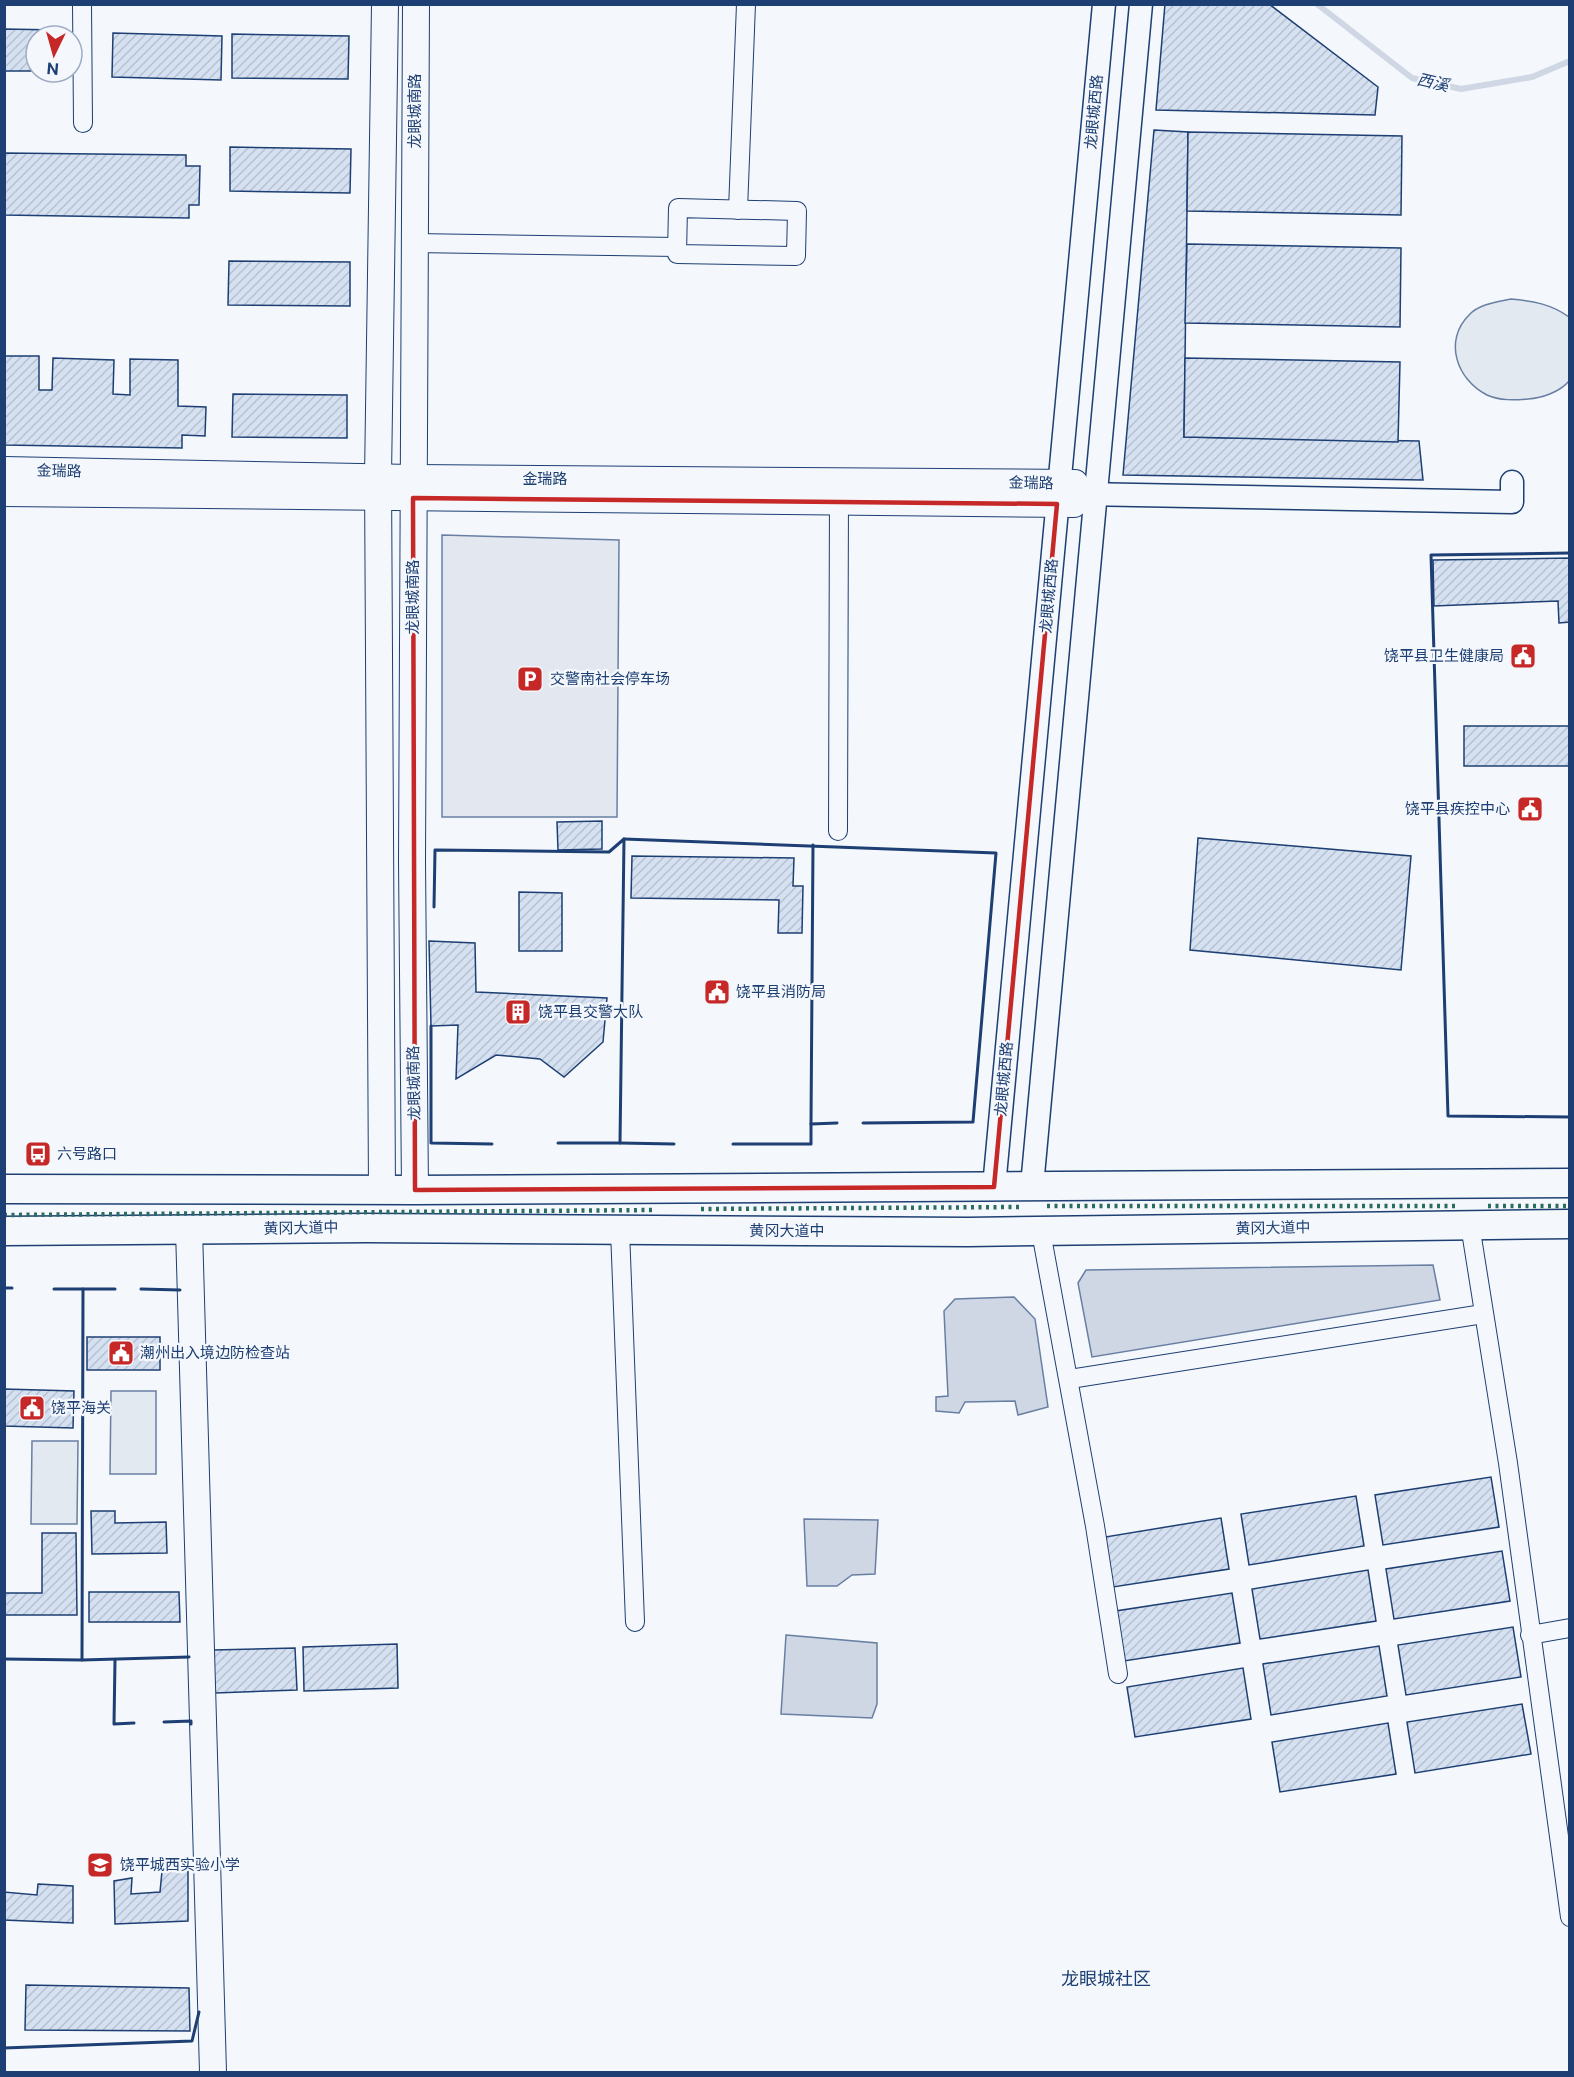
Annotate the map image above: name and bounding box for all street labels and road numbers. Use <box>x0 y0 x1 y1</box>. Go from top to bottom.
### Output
street label: 龙眼城南路 <box>406 73 423 149</box>
street label: 龙眼城西路 <box>1082 74 1105 150</box>
street label: 金瑞路 <box>36 462 82 479</box>
street label: 金瑞路 <box>522 470 568 487</box>
street label: 金瑞路 <box>1008 474 1054 491</box>
street label: 龙眼城西路 <box>1037 558 1060 634</box>
street label: 龙眼城南路 <box>404 559 421 635</box>
street label: 龙眼城西路 <box>992 1041 1015 1117</box>
street label: 龙眼城南路 <box>404 1045 423 1121</box>
street label: 黄冈大道中 <box>263 1218 339 1237</box>
street label: 黄冈大道中 <box>1235 1218 1311 1237</box>
street label: 黄冈大道中 <box>749 1222 825 1239</box>

